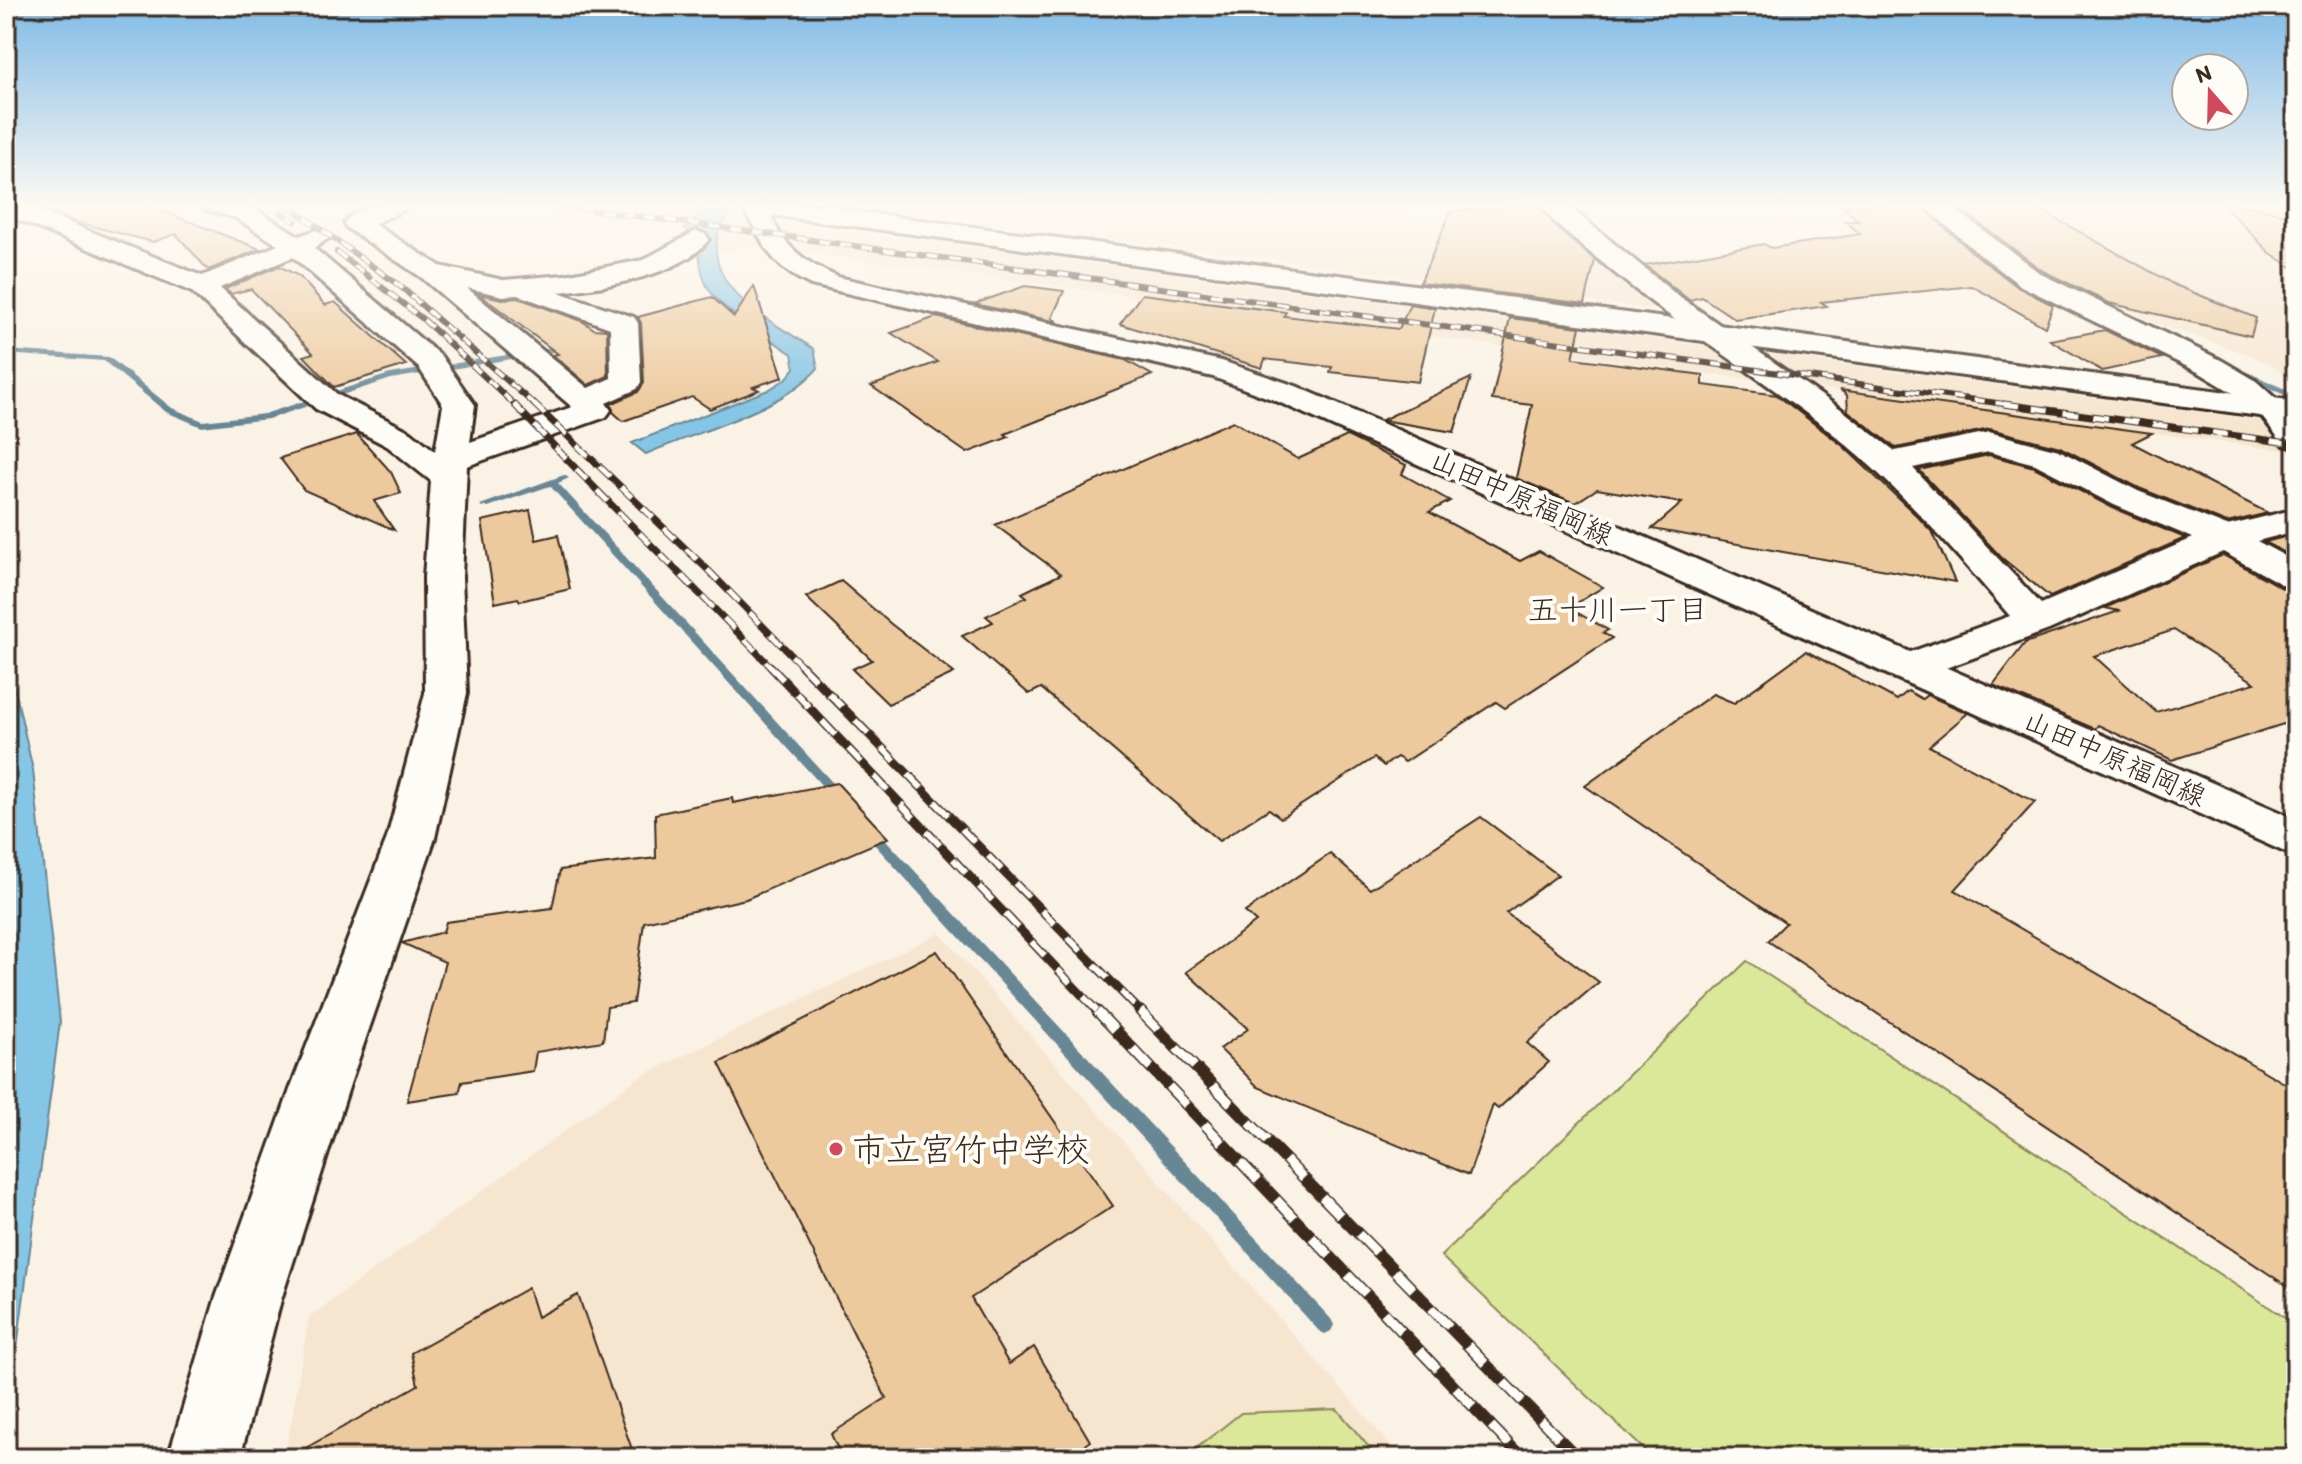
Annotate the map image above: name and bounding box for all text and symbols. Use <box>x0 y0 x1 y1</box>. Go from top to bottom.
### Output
north arrow <box>2170 52 2250 132</box>
text: N <box>2192 58 2215 89</box>
street label: 山田中原福岡線 <box>1426 442 1618 552</box>
district label: 五十川一丁目 <box>1528 591 1708 628</box>
street label: 山田中原福岡線 <box>2019 703 2211 813</box>
place label: 市立宮竹中学校 <box>852 1129 1090 1170</box>
marker: 市立宮竹中学校 <box>827 1140 845 1158</box>

